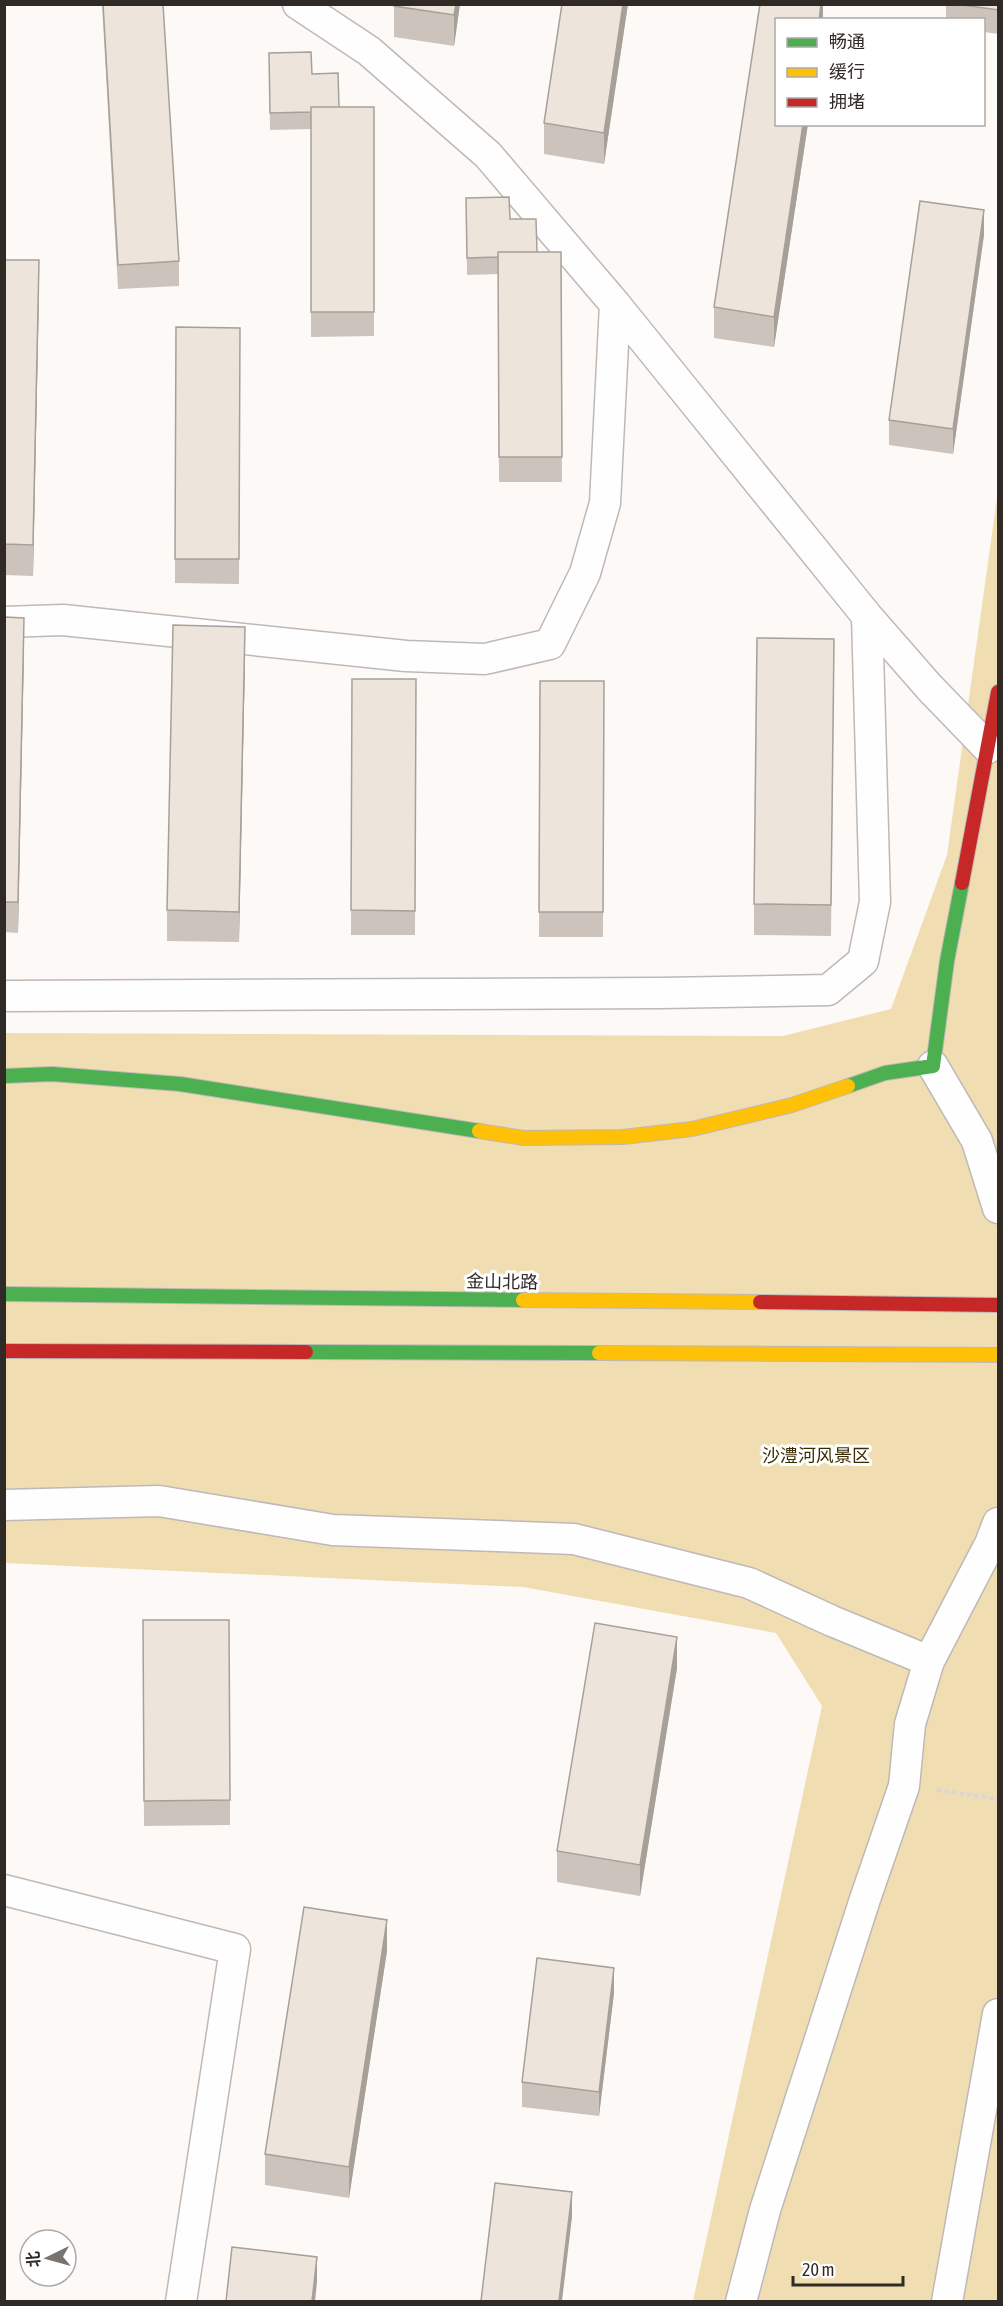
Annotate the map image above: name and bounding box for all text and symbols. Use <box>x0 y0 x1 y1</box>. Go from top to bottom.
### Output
legend <box>775 18 985 126</box>
text: 畅通 <box>829 31 865 52</box>
text: 缓行 <box>829 61 865 82</box>
text: 拥堵 <box>829 91 865 112</box>
street label: 金山北路 <box>466 1270 538 1293</box>
park label: 沙澧河风景区 <box>762 1445 870 1466</box>
north arrow <box>18 2228 78 2288</box>
scale bar <box>793 2249 902 2287</box>
text: 北 <box>23 2251 43 2268</box>
text: 20 m <box>802 2259 834 2280</box>

